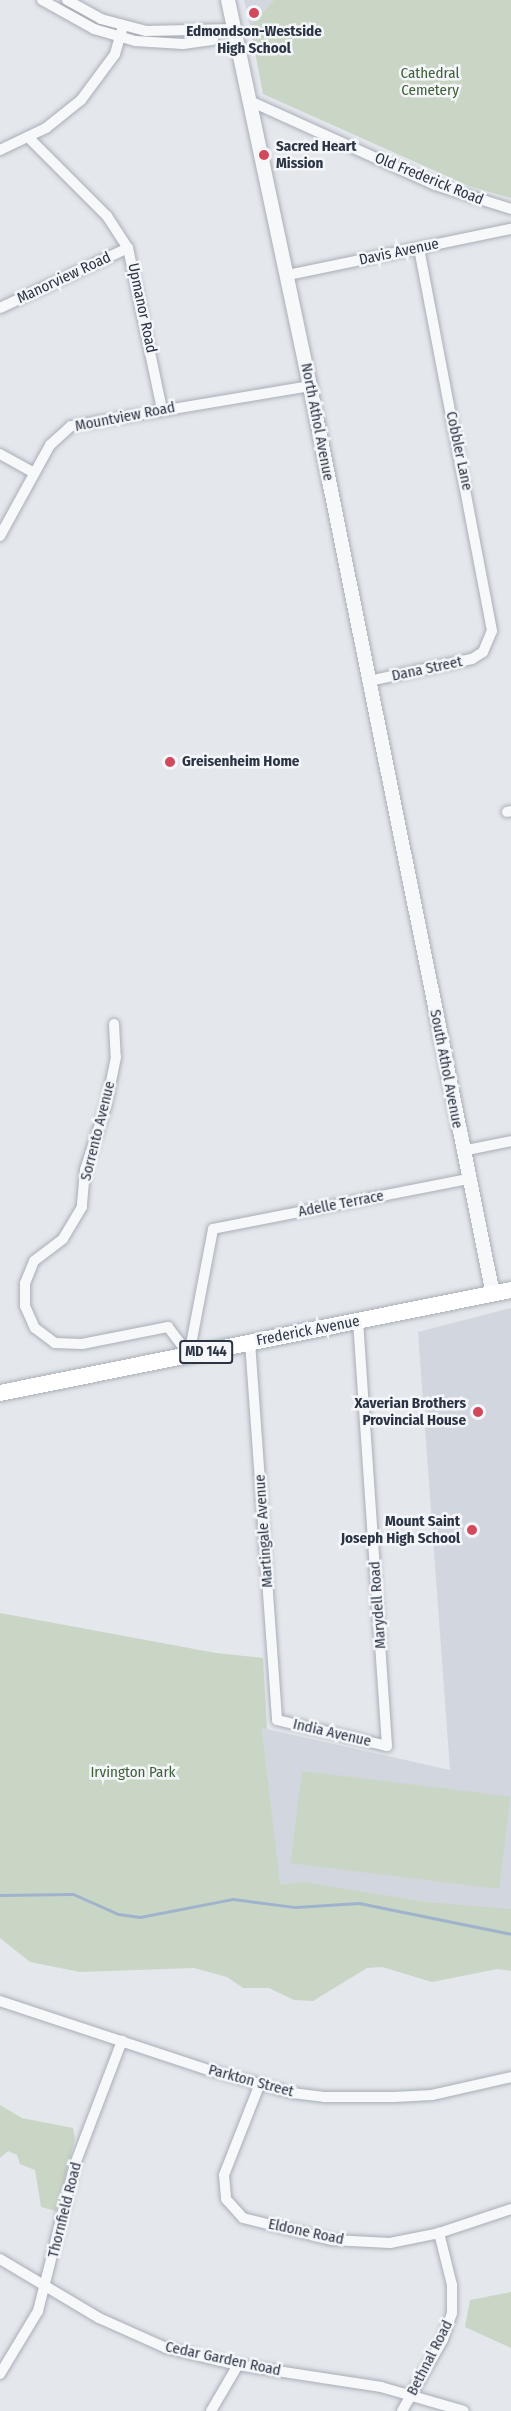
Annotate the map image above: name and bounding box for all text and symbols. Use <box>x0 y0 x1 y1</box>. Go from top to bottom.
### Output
marker: Edmondson-Westside High School <box>247 6 261 20</box>
place label: Edmondson-Westside High School <box>186 22 322 57</box>
park label: Cathedral Cemetery <box>400 64 460 99</box>
place label: Sacred Heart Mission <box>276 137 356 172</box>
marker: Sacred Heart Mission <box>257 148 271 162</box>
street label: Old Frederick Road <box>372 149 486 209</box>
street label: Davis Avenue <box>357 235 441 269</box>
street label: Manorview Road <box>14 248 114 308</box>
street label: Upmanor Road <box>124 261 160 355</box>
street label: North Athol Avenue <box>297 362 337 482</box>
street label: Mountview Road <box>73 398 177 436</box>
street label: Cobbler Lane <box>442 410 476 492</box>
street label: Dana Street <box>390 653 464 685</box>
place label: Greisenheim Home <box>182 753 299 771</box>
marker: Greisenheim Home <box>163 755 177 769</box>
street label: South Athol Avenue <box>426 1008 466 1130</box>
street label: Sorrento Avenue <box>77 1079 119 1183</box>
street label: Adelle Terrace <box>297 1187 385 1221</box>
street label: Frederick Avenue <box>255 1312 361 1350</box>
road number: MD 144 <box>179 1341 233 1363</box>
place label: Xaverian Brothers Provincial House <box>354 1394 466 1429</box>
marker: Xaverian Brothers Provincial House <box>471 1405 485 1419</box>
street label: Martingale Avenue <box>251 1474 277 1588</box>
place label: Mount Saint Joseph High School <box>341 1512 460 1547</box>
marker: Mount Saint Joseph High School <box>465 1523 479 1537</box>
street label: Marydell Road <box>366 1561 390 1649</box>
street label: India Avenue <box>291 1715 373 1751</box>
park label: Irvington Park <box>90 1764 176 1782</box>
street label: Parkton Street <box>206 2061 296 2101</box>
street label: Thornfield Road <box>44 2160 86 2260</box>
street label: Eldone Road <box>267 2215 345 2249</box>
street label: Bethnal Road <box>403 2317 457 2399</box>
street label: Cedar Garden Road <box>164 2338 282 2380</box>

